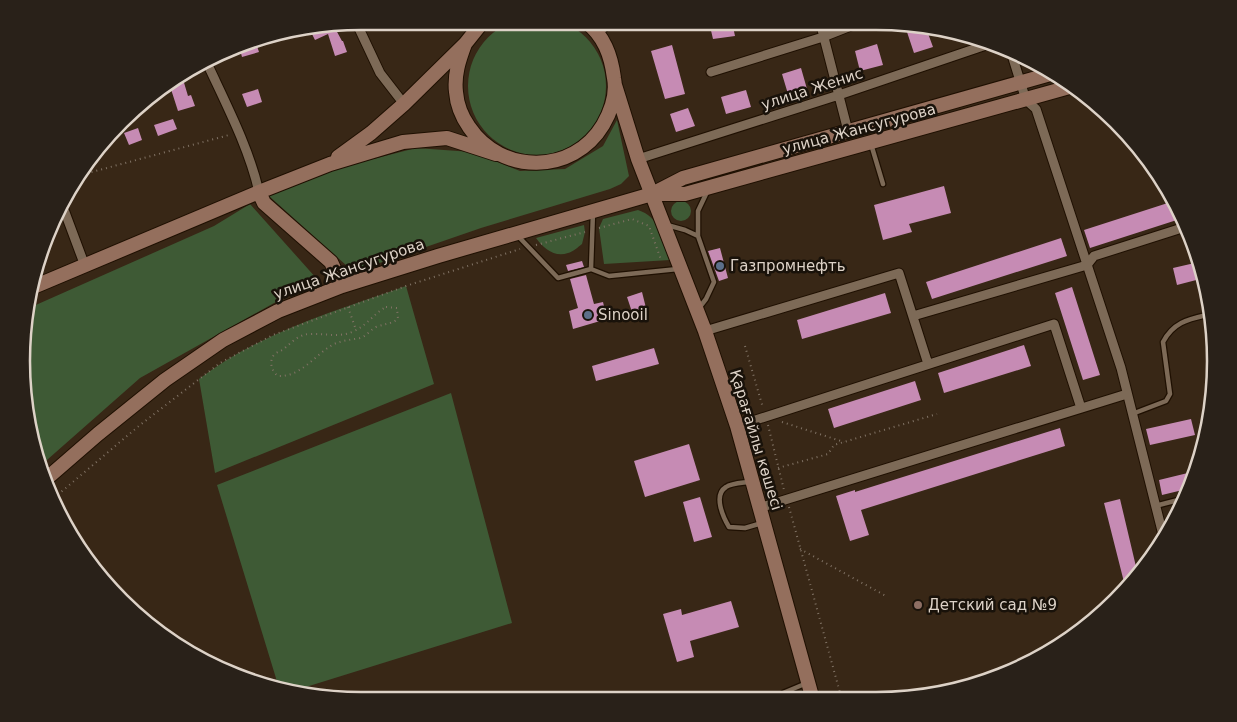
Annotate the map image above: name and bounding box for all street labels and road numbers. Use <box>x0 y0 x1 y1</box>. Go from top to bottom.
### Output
street label: улица Женис <box>759 64 865 114</box>
street label: улица Жансугурова <box>780 100 938 158</box>
street label: улица Жансугурова <box>271 235 427 303</box>
street label: Қарағайлы көшесі <box>726 367 786 513</box>

